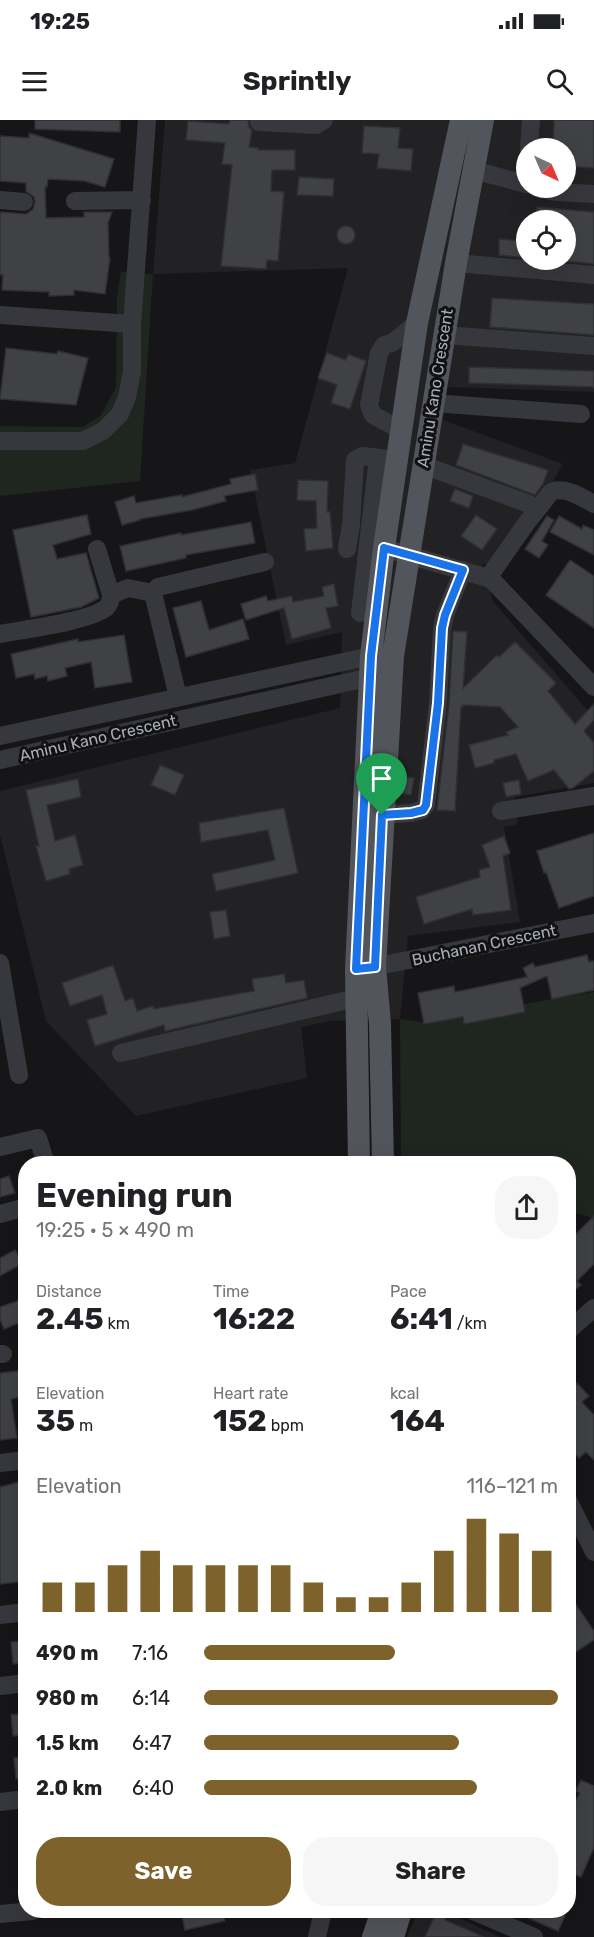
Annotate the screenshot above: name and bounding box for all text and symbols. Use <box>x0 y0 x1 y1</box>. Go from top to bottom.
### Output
text: 19:25 <box>30 8 90 35</box>
icon: menu <box>18 65 51 98</box>
text: Sprintly <box>243 65 351 97</box>
icon: search <box>543 65 576 98</box>
north arrow <box>516 138 576 198</box>
map controls <box>516 138 576 270</box>
button: locate <box>516 210 576 270</box>
street label: Aminu Kano Crescent <box>413 307 457 469</box>
street label: Aminu Kano Crescent <box>18 711 178 765</box>
pin <box>356 753 407 815</box>
icon: arrive <box>365 762 398 795</box>
street label: Buchanan Crescent <box>410 920 558 970</box>
text: Evening run <box>36 1176 233 1215</box>
button: share <box>495 1176 558 1239</box>
text: 19:25 · 5 × 490 m <box>36 1218 194 1242</box>
text: Distance <box>36 1282 102 1301</box>
text: Time <box>213 1282 249 1301</box>
text: Pace <box>390 1282 427 1301</box>
text: 2.45 <box>36 1301 104 1337</box>
text: 16:22 <box>213 1301 295 1337</box>
text: 6:41 <box>390 1301 453 1337</box>
text: km <box>104 1314 130 1333</box>
text: /km <box>453 1314 487 1333</box>
text: Elevation <box>36 1384 105 1403</box>
text: Heart rate <box>213 1384 288 1403</box>
text: kcal <box>390 1384 419 1403</box>
text: 35 <box>36 1403 75 1439</box>
text: 152 <box>213 1403 267 1439</box>
text: 164 <box>390 1403 445 1439</box>
text: m <box>75 1416 93 1435</box>
text: bpm <box>267 1416 304 1435</box>
text: Elevation <box>36 1474 122 1498</box>
text: 116–121 m <box>467 1474 558 1498</box>
text: 490 m <box>36 1641 99 1665</box>
text: 7:16 <box>132 1641 168 1665</box>
text: 980 m <box>36 1686 99 1710</box>
text: 6:14 <box>132 1686 170 1710</box>
text: 1.5 km <box>36 1731 99 1755</box>
text: 6:47 <box>132 1731 172 1755</box>
text: 2.0 km <box>36 1776 102 1800</box>
text: 6:40 <box>132 1776 174 1800</box>
button: Save <box>36 1837 291 1906</box>
button: Share <box>303 1837 558 1906</box>

